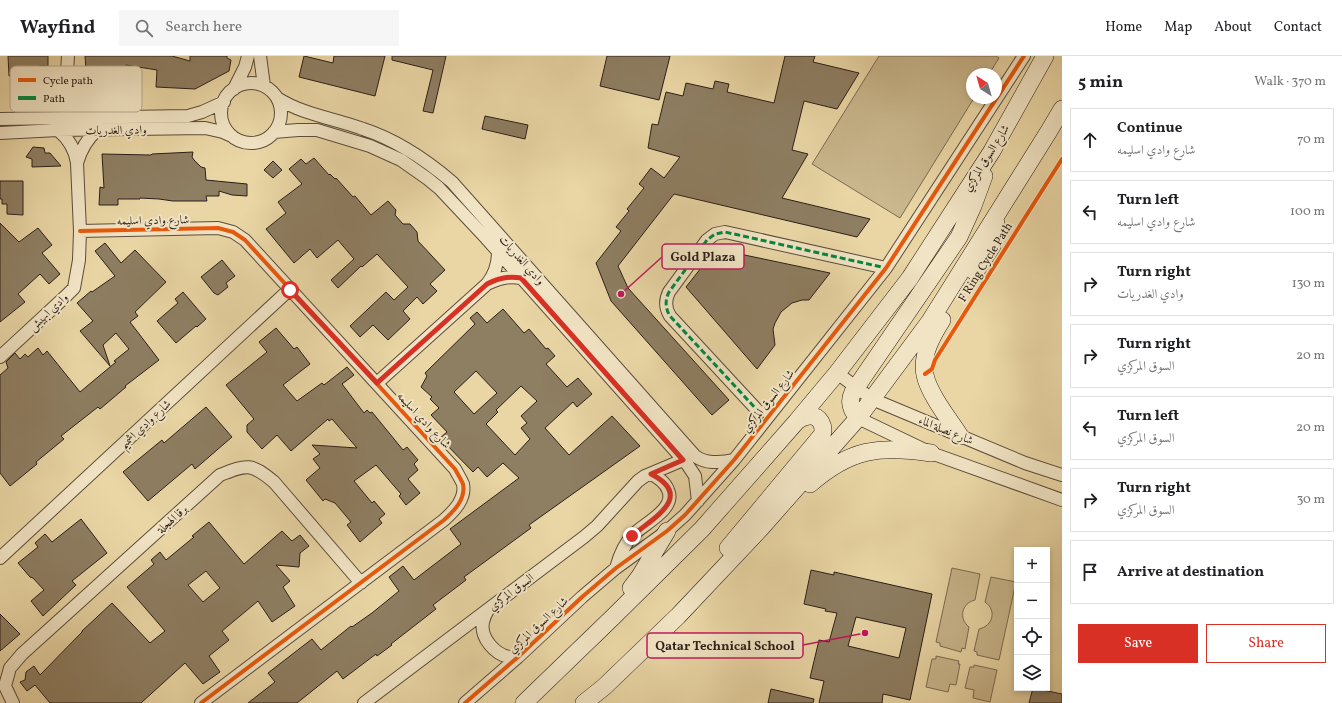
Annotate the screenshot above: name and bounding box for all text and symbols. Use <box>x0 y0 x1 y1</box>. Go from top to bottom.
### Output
search box <box>119 10 399 46</box>
text: Wayfind <box>20 15 95 41</box>
icon: search <box>133 17 155 39</box>
text: Search here <box>165 17 242 38</box>
text: Home <box>1105 18 1142 37</box>
text: Map <box>1164 18 1192 37</box>
text: About <box>1214 18 1252 37</box>
text: Contact <box>1274 18 1322 37</box>
legend <box>10 66 142 112</box>
north arrow <box>966 68 1002 104</box>
text: 5 min <box>1078 71 1123 94</box>
text: Walk · 370 m <box>1254 73 1326 91</box>
text: Cycle path <box>43 74 93 89</box>
text: Path <box>43 92 66 107</box>
text: Continue <box>1117 118 1182 139</box>
street label: وادي الغدريات <box>85 122 147 141</box>
street label: شارع السوق المركزي <box>960 122 1016 196</box>
icon: ahead <box>1079 129 1101 151</box>
text: 70 m <box>1297 131 1325 149</box>
text: شارع وادي اسليمه <box>1117 142 1195 160</box>
text: Turn left <box>1117 190 1179 211</box>
icon: left <box>1079 201 1101 223</box>
text: 100 m <box>1290 203 1325 221</box>
street label: شارع وادي اسليمه <box>117 212 190 232</box>
text: شارع وادي اسليمه <box>1117 214 1195 232</box>
street label: F Ring Cycle Path <box>955 220 1017 305</box>
street label: وادي الغدريات <box>494 232 548 290</box>
callout: Gold Plaza <box>662 244 744 269</box>
text: Gold Plaza <box>670 249 736 267</box>
text: Turn right <box>1117 262 1191 283</box>
icon: right <box>1079 273 1101 295</box>
text: 130 m <box>1292 275 1325 293</box>
route start <box>281 281 299 299</box>
text: وادي الغدريات <box>1117 286 1184 304</box>
street label: وادي ابهيش <box>25 290 73 336</box>
text: Turn right <box>1117 334 1191 355</box>
icon: right <box>1079 345 1101 367</box>
text: 20 m <box>1296 347 1325 365</box>
text: السوق المركزي <box>1117 358 1174 376</box>
street label: شارع السوق المركزي <box>739 366 800 438</box>
street label: شارع وادي اسليمه <box>391 389 454 454</box>
street label: شارع وادي اشميم <box>116 396 177 455</box>
text: Turn left <box>1117 406 1179 427</box>
street label: شارع نصلة الماء <box>915 413 976 451</box>
icon: left <box>1079 417 1101 439</box>
text: 20 m <box>1296 419 1325 437</box>
text: السوق المركزي <box>1117 430 1174 448</box>
text: Turn right <box>1117 478 1191 499</box>
icon: right <box>1079 489 1101 511</box>
text: 30 m <box>1297 491 1325 509</box>
street label: برقا الهجلة <box>153 502 191 538</box>
text: السوق المركزي <box>1117 502 1174 520</box>
route end <box>623 527 641 545</box>
map controls <box>1014 547 1050 691</box>
button: + <box>1014 547 1050 583</box>
icon: arrive <box>1079 561 1101 583</box>
text: Arrive at destination <box>1117 562 1264 583</box>
street label: السوق المركزي <box>486 570 539 616</box>
button: − <box>1014 583 1050 619</box>
street label: شارع السوق المركزي <box>505 594 574 659</box>
button: locate <box>1014 619 1050 655</box>
button: Save <box>1078 624 1198 663</box>
button: Share <box>1206 624 1326 663</box>
callout: Qatar Technical School <box>647 633 803 658</box>
text: Qatar Technical School <box>655 638 795 656</box>
button: layers <box>1014 655 1050 691</box>

